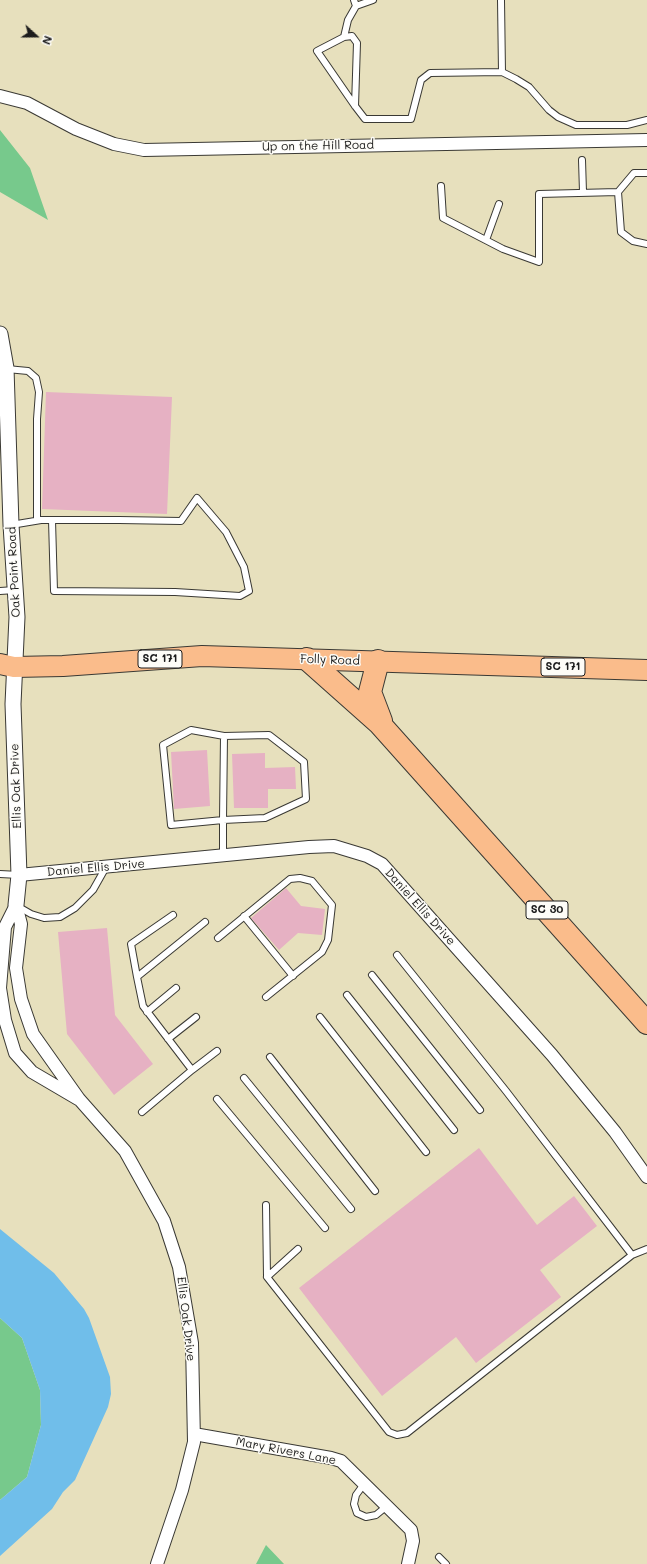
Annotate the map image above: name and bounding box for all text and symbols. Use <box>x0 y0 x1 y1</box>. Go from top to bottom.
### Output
north arrow <box>16 16 56 56</box>
text: N <box>39 34 56 47</box>
street label: Up on the Hill Road <box>262 138 374 154</box>
street label: Oak Point Road <box>4 526 24 618</box>
road number: SC 171 <box>138 650 182 668</box>
street label: Folly Road <box>300 652 360 668</box>
road number: SC 171 <box>541 658 585 676</box>
street label: Ellis Oak Drive <box>7 743 25 829</box>
street label: Daniel Ellis Drive <box>46 857 146 879</box>
street label: Daniel Ellis Drive <box>382 866 458 948</box>
road number: SC 30 <box>526 901 568 919</box>
street label: Ellis Oak Drive <box>174 1276 198 1362</box>
street label: Mary Rivers Lane <box>235 1434 337 1468</box>

